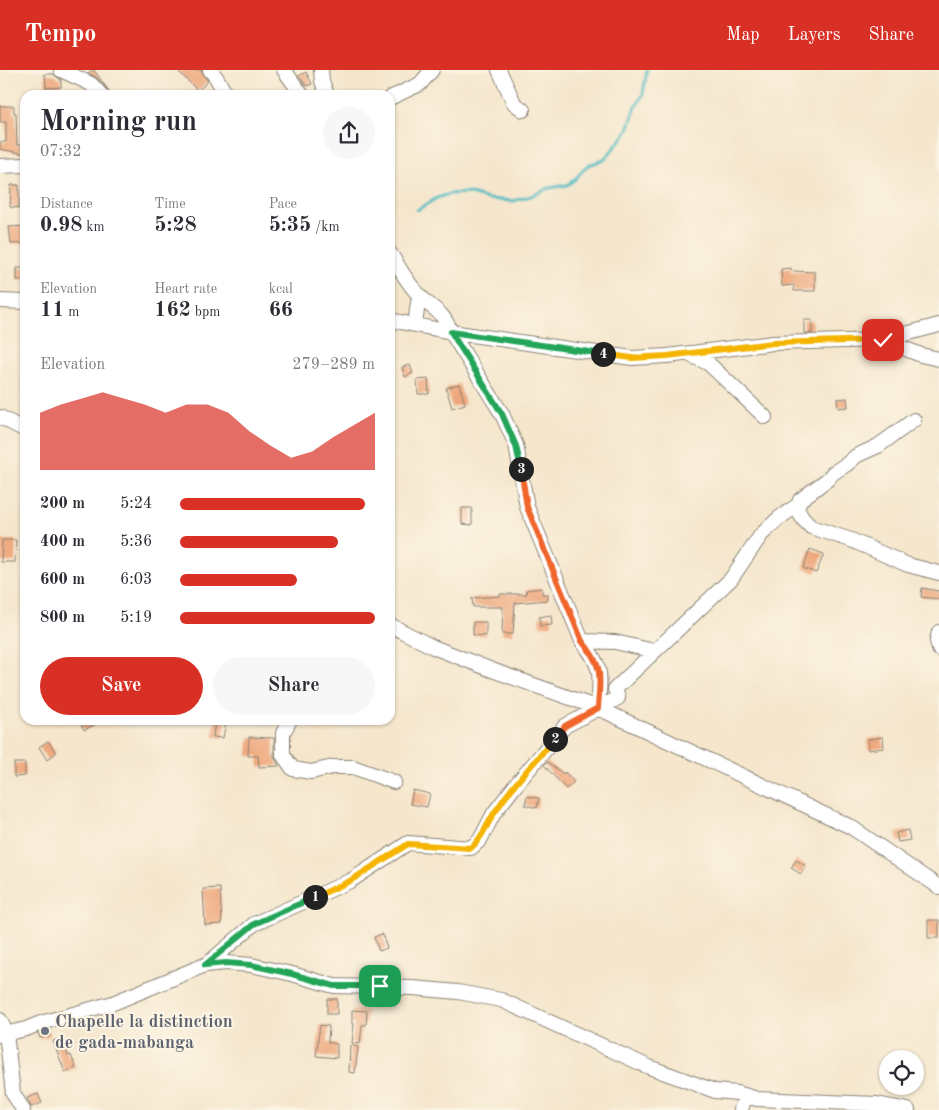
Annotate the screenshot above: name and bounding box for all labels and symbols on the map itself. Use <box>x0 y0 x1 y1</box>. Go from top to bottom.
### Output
pin <box>862 319 904 361</box>
pin: 4 <box>590 342 616 366</box>
pin: 3 <box>508 456 534 482</box>
pin: 2 <box>542 726 568 752</box>
pin: 1 <box>302 884 328 910</box>
pin <box>359 965 401 1007</box>
place label: Chapelle la distinction de gada-mabanga <box>55 1013 233 1052</box>
marker: Chapelle la distinction de gada-mabanga <box>39 1025 51 1037</box>

